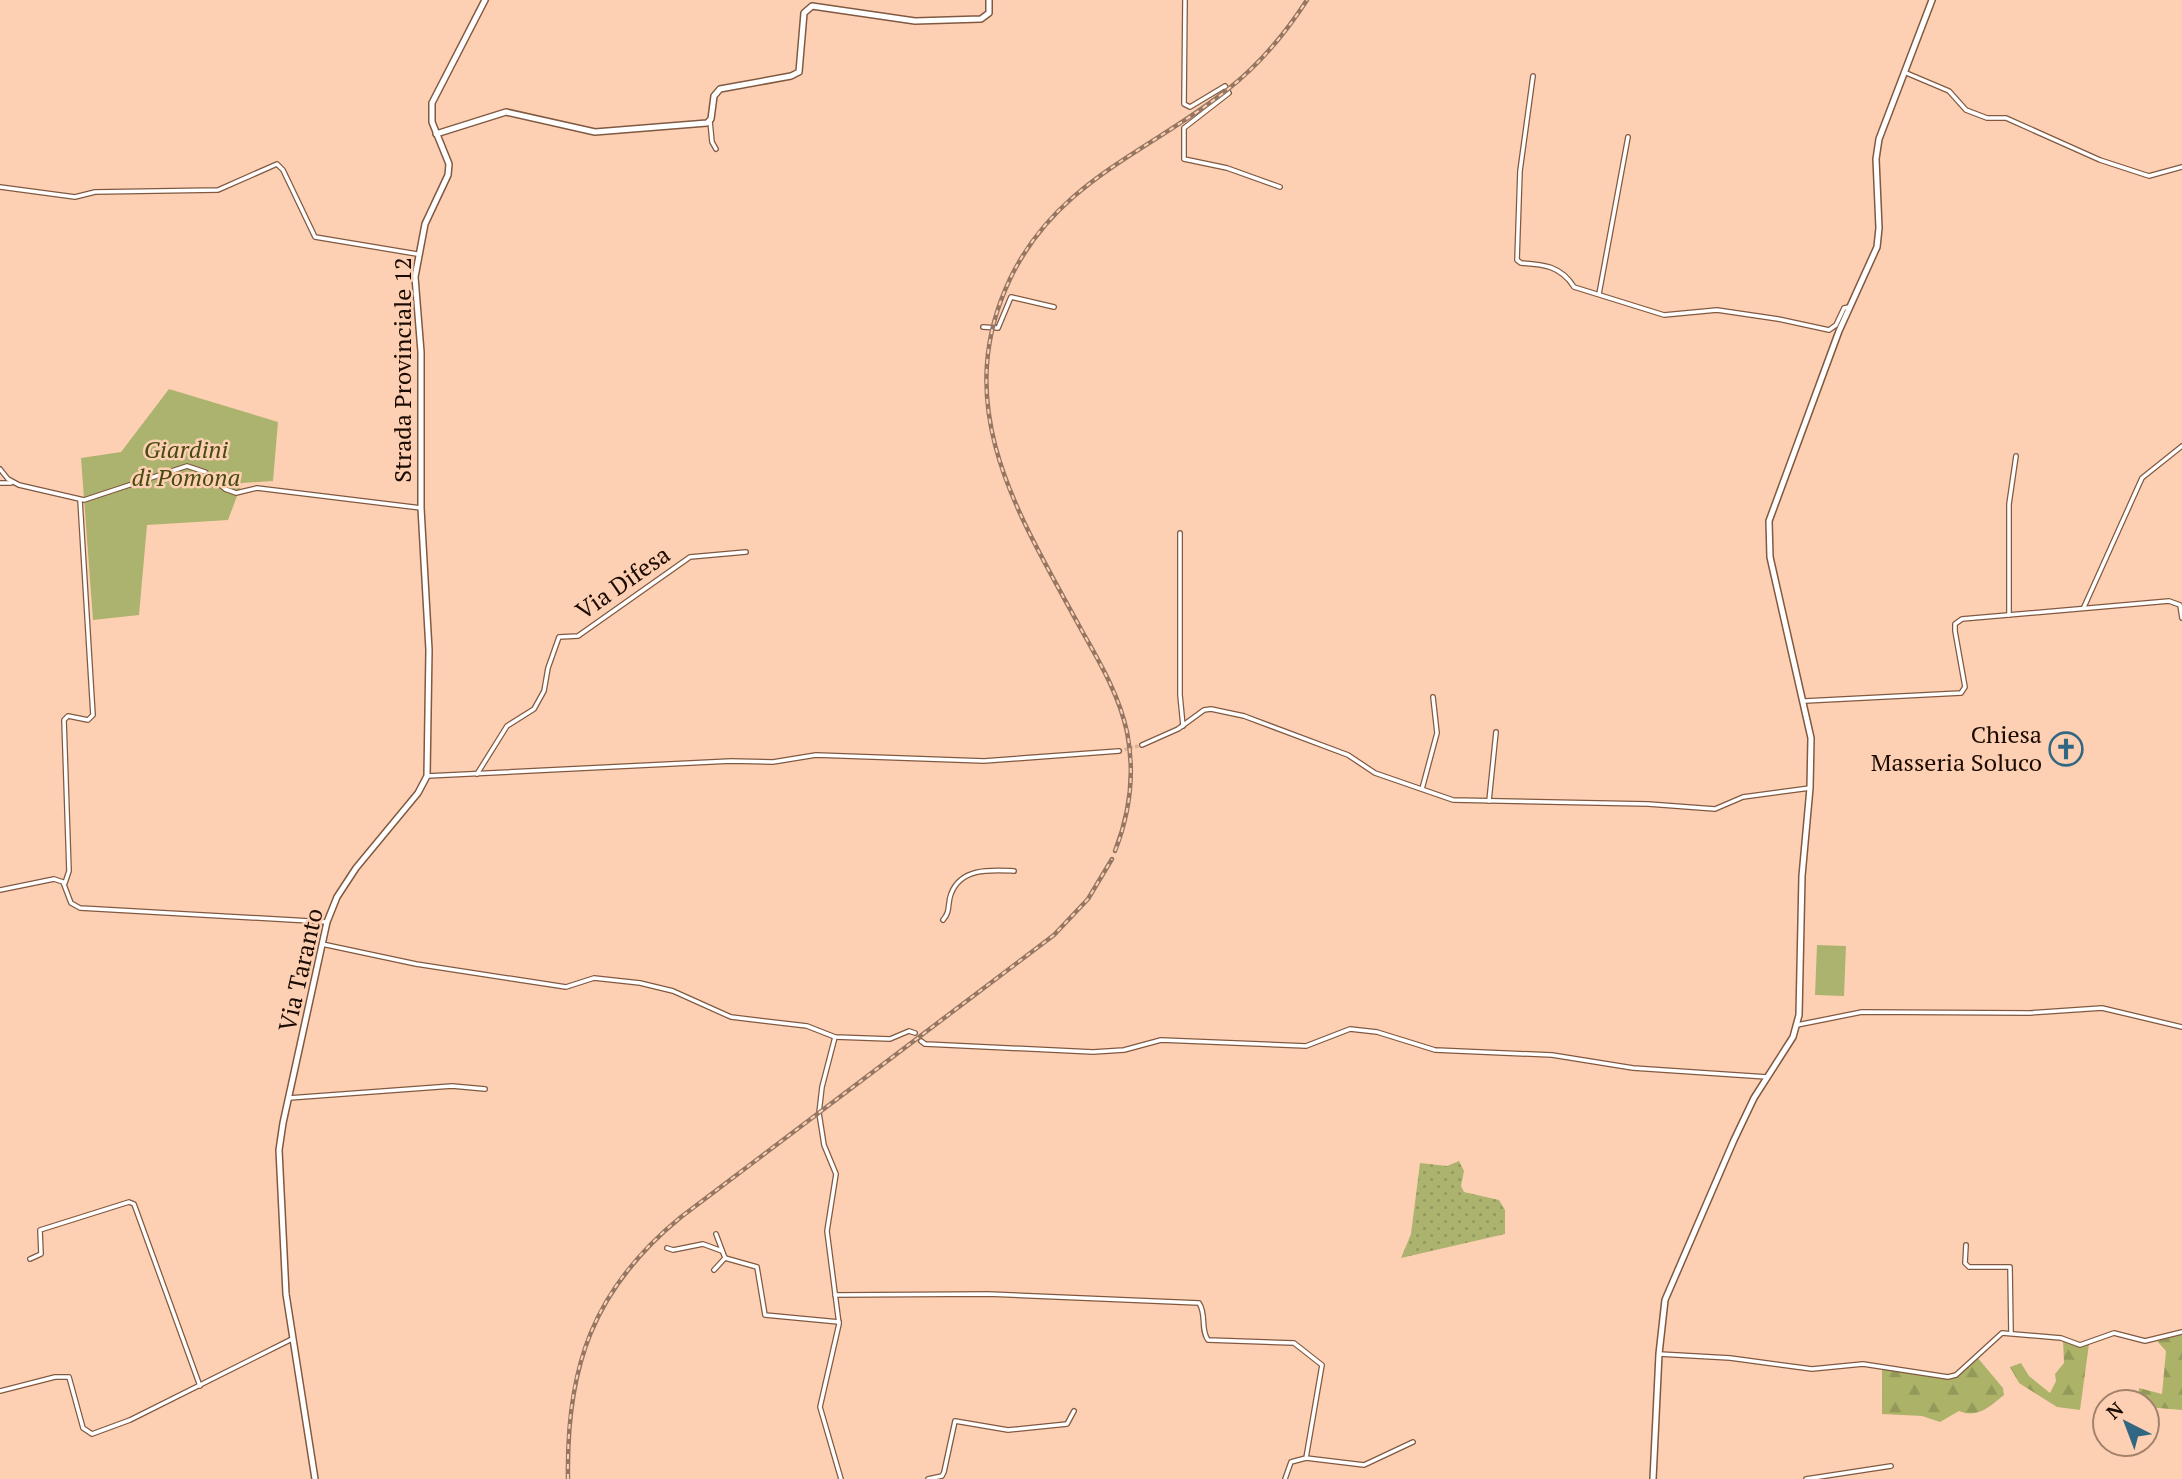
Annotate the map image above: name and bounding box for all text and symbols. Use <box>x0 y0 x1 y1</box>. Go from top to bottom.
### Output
street label: Strada Provinciale 12 <box>386 257 418 483</box>
park label: Giardini di Pomona <box>132 433 240 493</box>
street label: Via Difesa <box>569 538 676 626</box>
place label: Chiesa Masseria Soluco <box>1871 718 2042 778</box>
church icon: Chiesa Masseria Soluco <box>2047 730 2085 768</box>
street label: Via Taranto <box>270 905 330 1035</box>
north arrow <box>2091 1388 2161 1458</box>
text: N <box>2101 1395 2128 1424</box>

